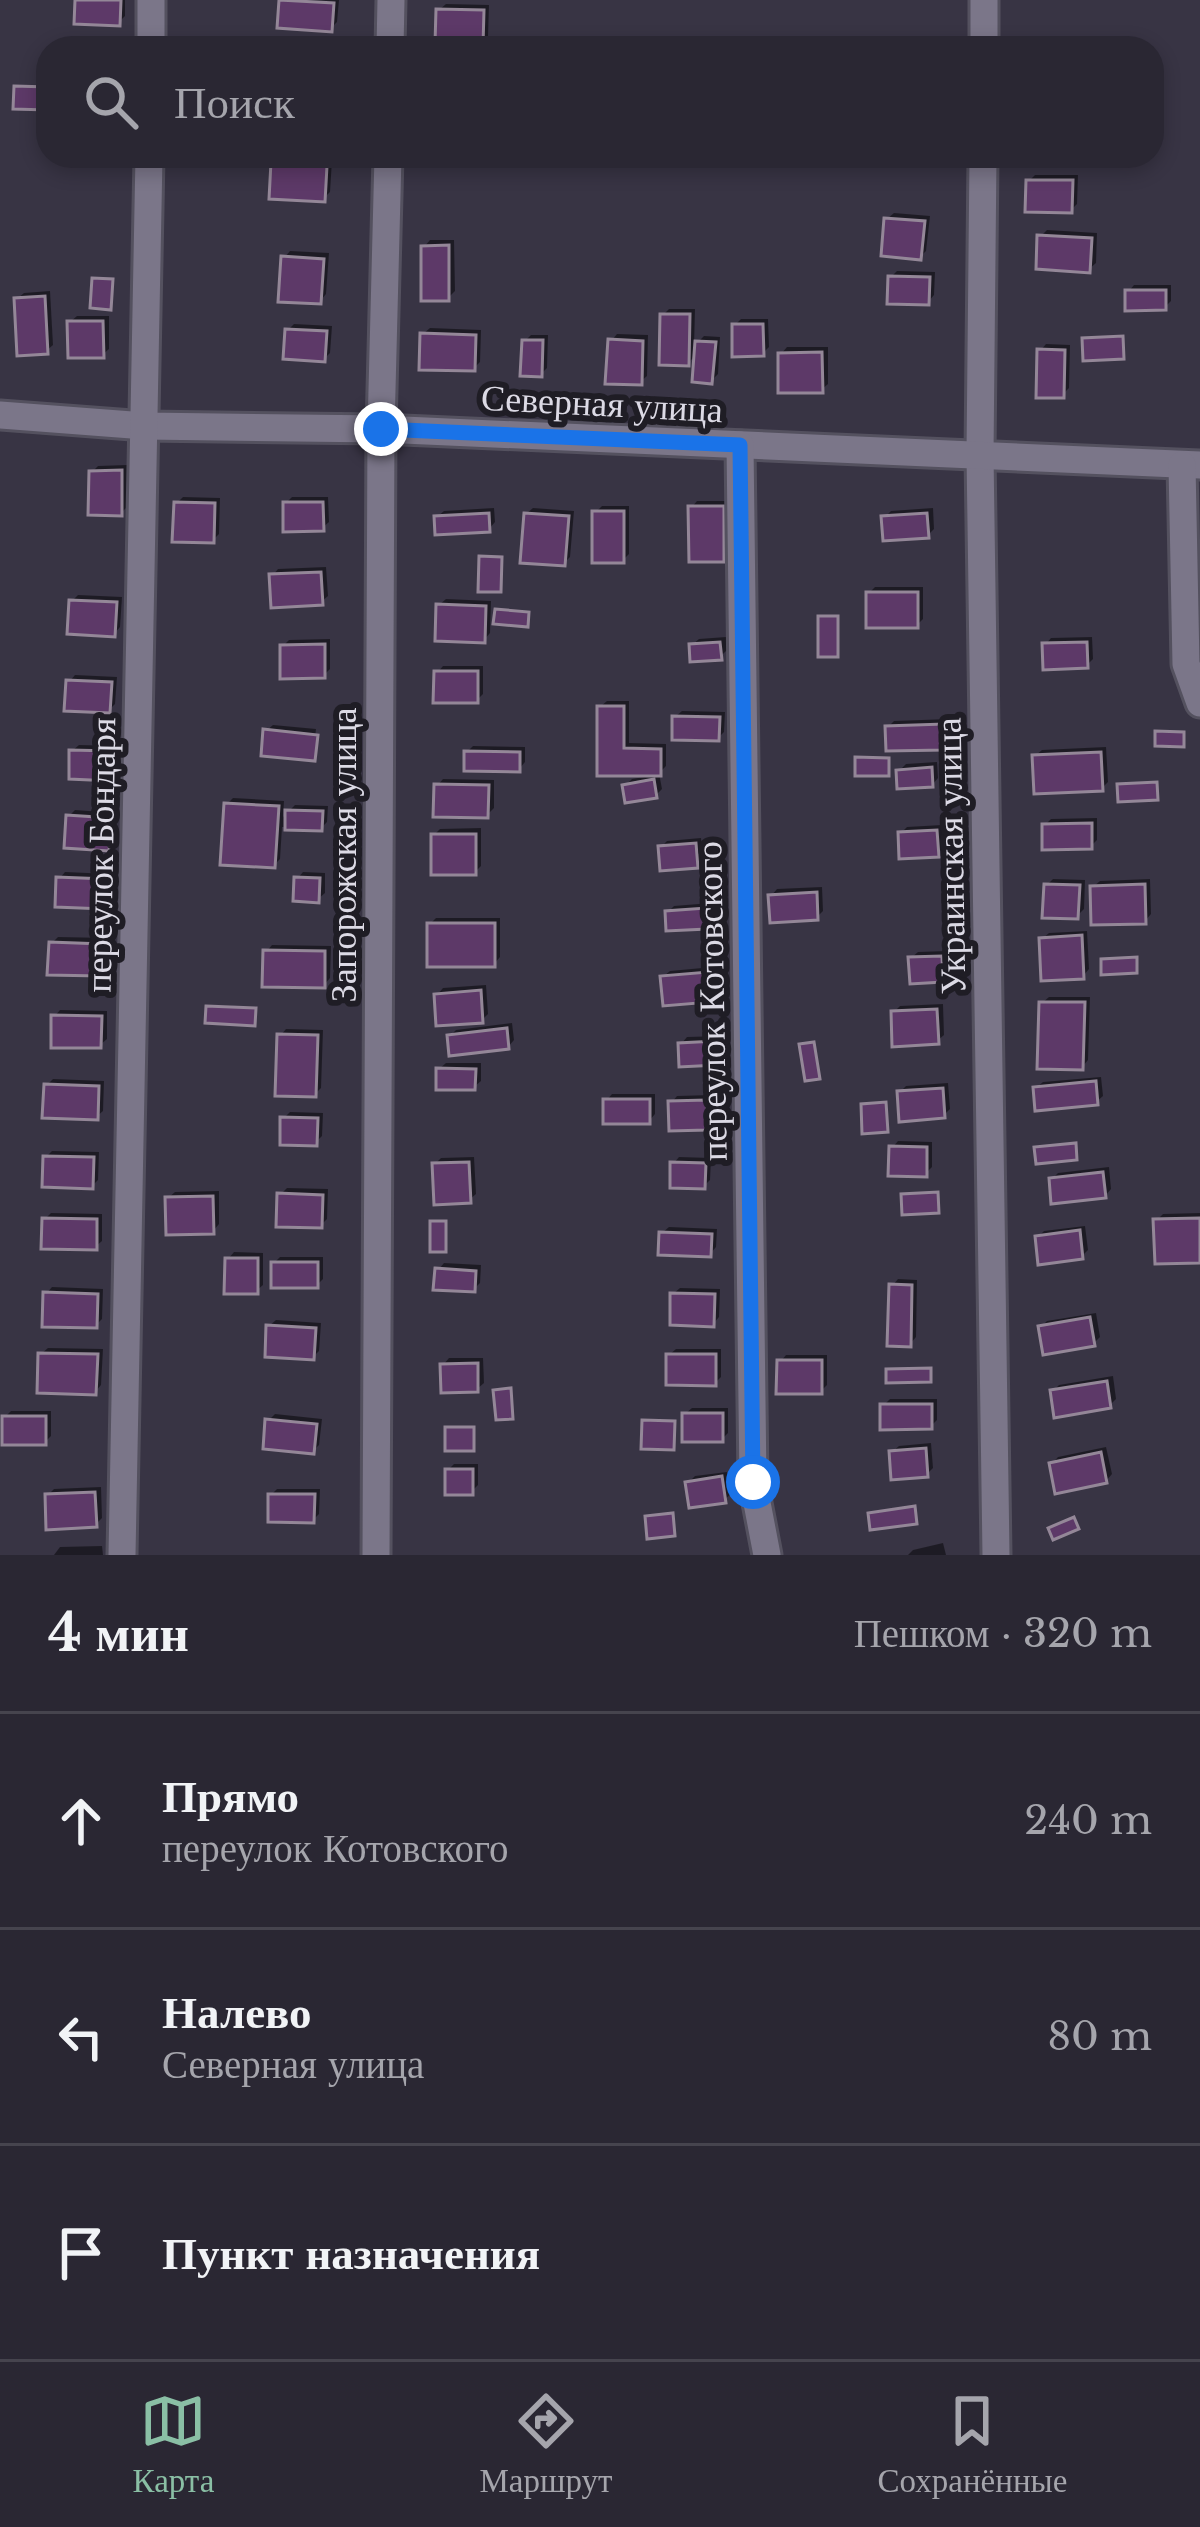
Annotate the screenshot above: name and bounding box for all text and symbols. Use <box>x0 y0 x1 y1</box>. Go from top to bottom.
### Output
search box <box>36 36 1164 168</box>
icon: search <box>78 69 144 135</box>
text: Поиск <box>174 74 295 130</box>
street label: Северная улица <box>480 375 724 432</box>
route end <box>354 402 408 456</box>
street label: Запорожская улица <box>321 708 366 1002</box>
street label: переулок Бондаря <box>76 717 125 993</box>
street label: Украинская улица <box>926 717 975 995</box>
street label: переулок Котовского <box>686 841 737 1161</box>
route start <box>726 1455 780 1509</box>
text: 4 мин <box>48 1602 189 1665</box>
text: Пешком · 320 m <box>854 1609 1152 1658</box>
text: Прямо <box>162 1768 299 1824</box>
icon: ahead <box>48 1788 114 1854</box>
text: 240 m <box>1024 1796 1152 1845</box>
text: переулок Котовского <box>162 1824 508 1873</box>
text: Налево <box>162 1984 312 2040</box>
icon: left <box>48 2004 114 2070</box>
text: 80 m <box>1047 2012 1152 2061</box>
text: Северная улица <box>162 2040 424 2089</box>
icon: arrive <box>48 2220 114 2286</box>
text: Пункт назначения <box>162 2225 540 2281</box>
tab: Карта <box>133 2388 214 2501</box>
tab: Маршрут <box>480 2388 612 2501</box>
tab: Сохранённые <box>878 2388 1067 2501</box>

